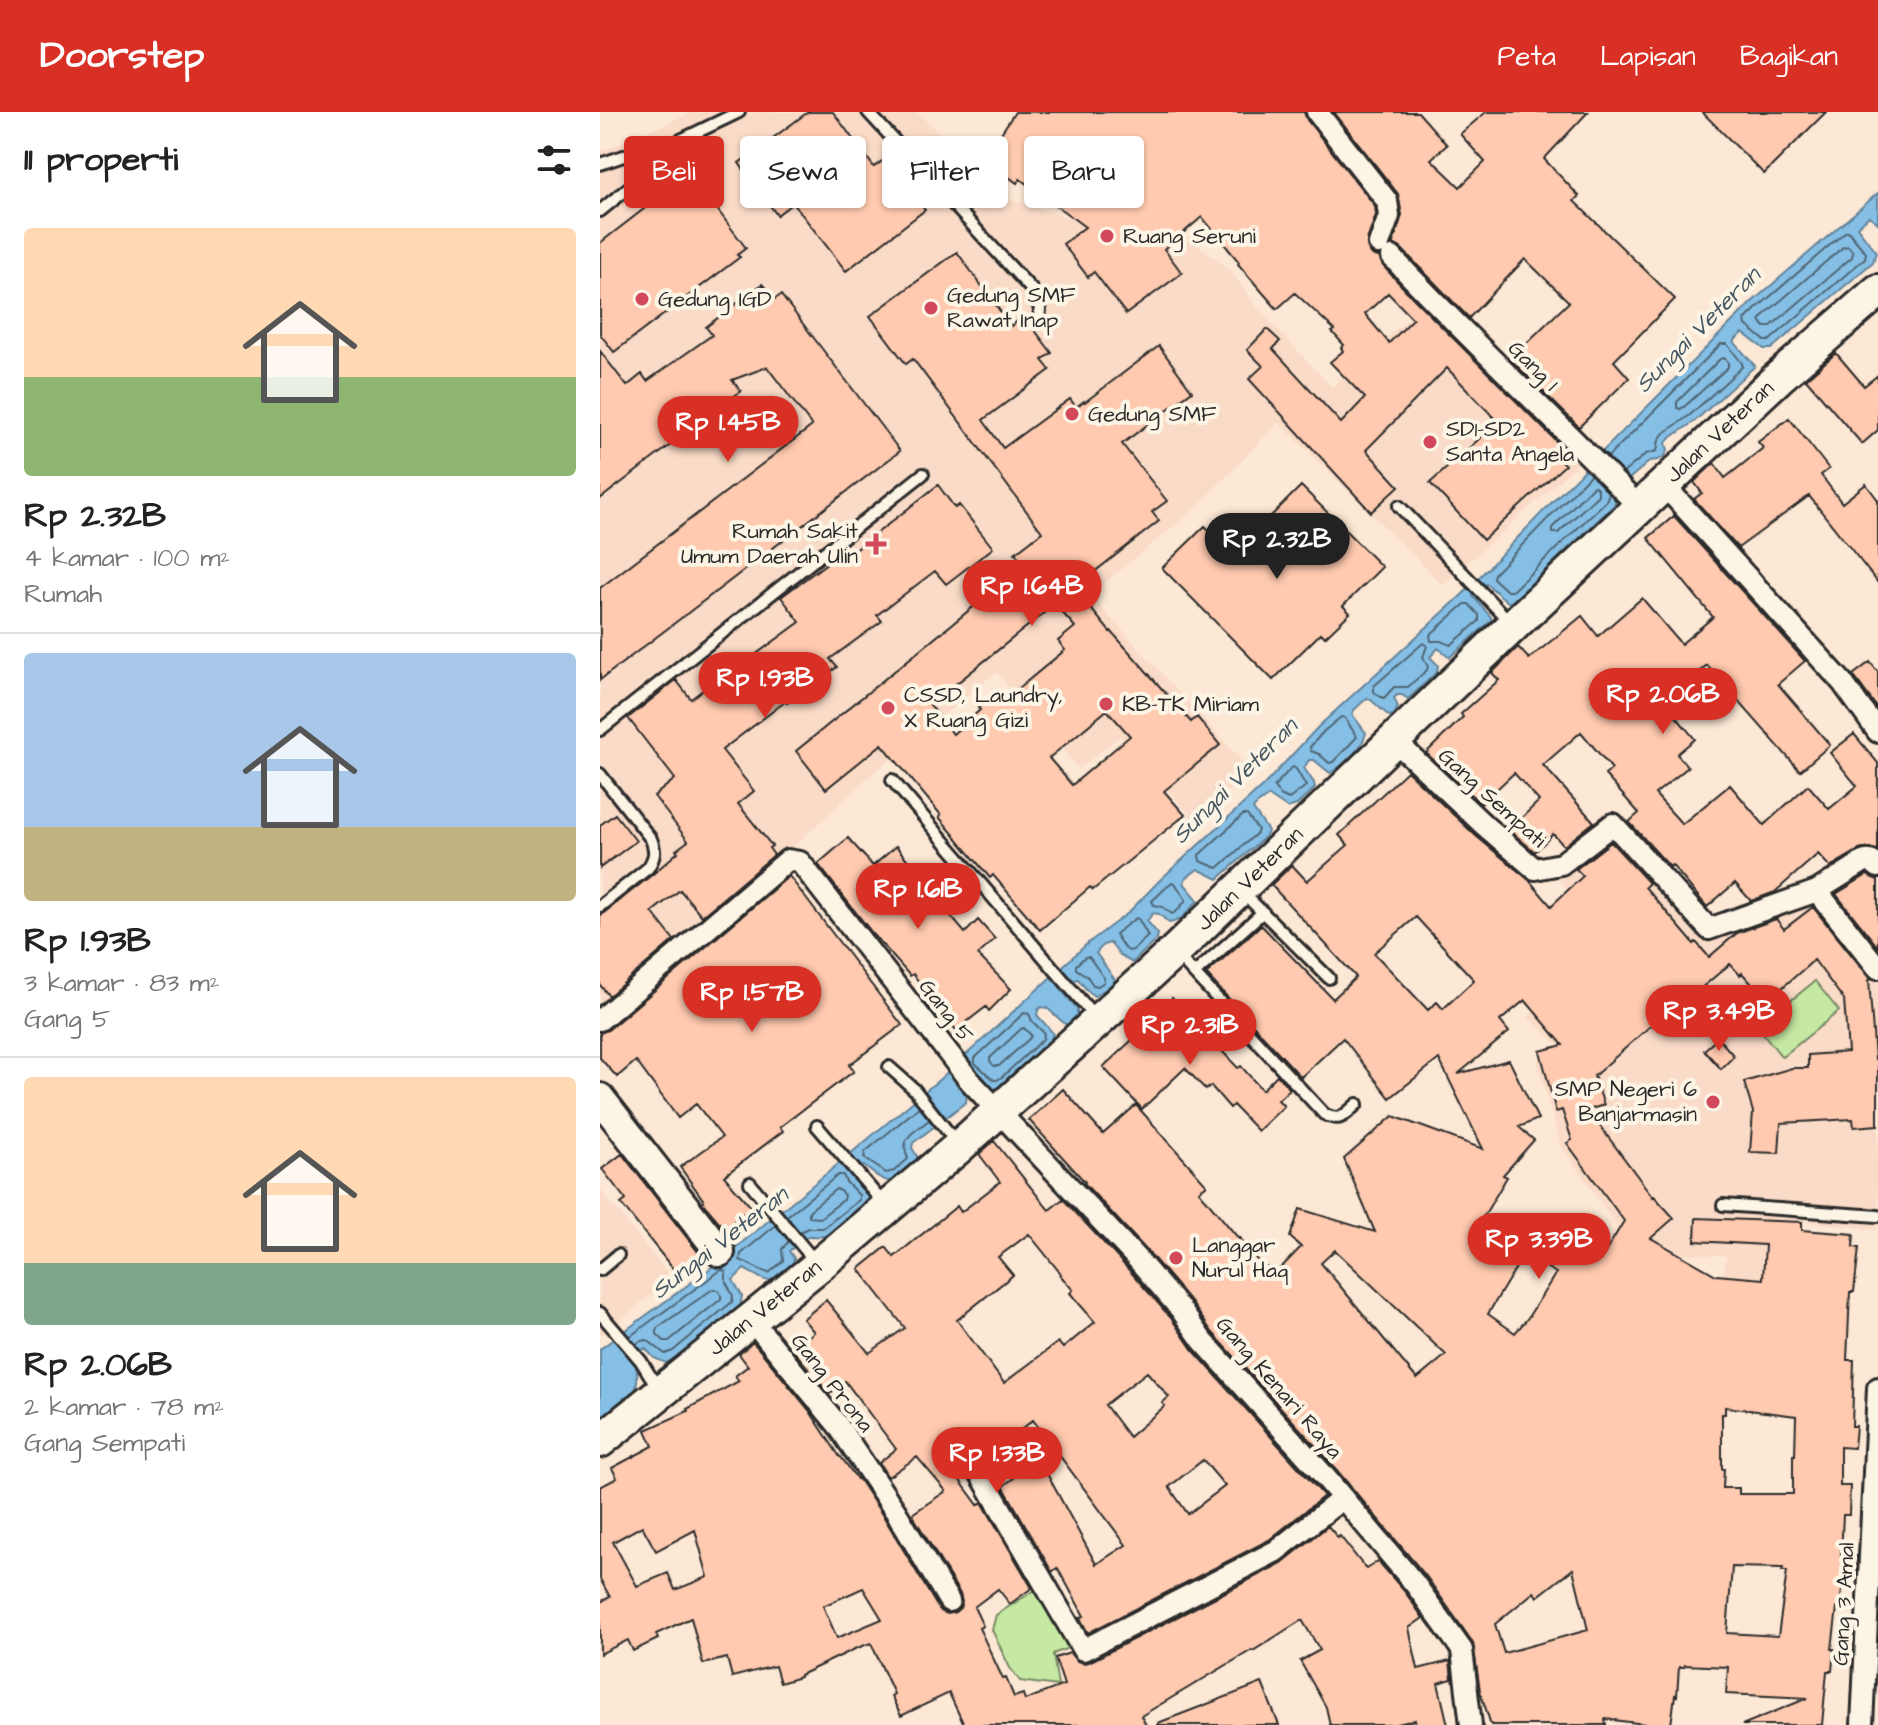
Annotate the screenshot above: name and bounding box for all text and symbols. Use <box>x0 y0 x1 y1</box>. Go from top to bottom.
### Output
text: Doorstep <box>40 30 205 82</box>
text: Peta <box>1497 37 1556 76</box>
text: Lapisan <box>1600 37 1696 76</box>
text: Bagikan <box>1740 37 1838 76</box>
text: 11 properti <box>24 136 178 184</box>
chip: Beli <box>624 136 724 208</box>
chip: Sewa <box>740 136 866 208</box>
chip: Filter <box>882 136 1008 208</box>
chip: Baru <box>1024 136 1144 208</box>
icon: filters <box>532 138 576 182</box>
place label: Ruang Seruni <box>1123 221 1256 253</box>
marker: Ruang Seruni <box>1098 227 1116 245</box>
water label: Sungai Veteran <box>1627 258 1771 401</box>
icon: home <box>228 280 372 424</box>
place label: Gedung SMF Rawat Inap <box>947 280 1076 336</box>
place label: Gedung IGD <box>658 284 772 316</box>
marker: Gedung IGD <box>633 290 651 308</box>
marker: Gedung SMF Rawat Inap <box>922 299 940 317</box>
street label: Gang 1 <box>1500 334 1565 399</box>
street label: Jalan Veteran <box>1659 374 1781 490</box>
pin: Rp 1.45B <box>645 396 811 464</box>
place label: Gedung SMF <box>1088 399 1217 431</box>
text: Rp 1.45B <box>676 404 781 440</box>
marker: Gedung SMF <box>1063 405 1081 423</box>
place label: SD1-SD2 Santa Angela <box>1446 414 1574 471</box>
marker: SD1-SD2 Santa Angela <box>1421 433 1439 451</box>
text: Rp 2.32B <box>24 492 166 540</box>
pin: Rp 2.32B <box>1194 513 1360 581</box>
place label: Rumah Sakit Umum Daerah Ulin <box>681 516 858 572</box>
text: Rp 2.32B <box>1223 521 1331 557</box>
marker: Rumah Sakit Umum Daerah Ulin <box>865 533 887 555</box>
text: 4 kamar · 100 m² <box>24 540 230 576</box>
pin: Rp 1.64B <box>949 560 1115 628</box>
text: Rp 1.64B <box>981 568 1083 604</box>
text: Rumah <box>24 576 102 612</box>
pin: Rp 1.93B <box>682 652 848 720</box>
text: Rp 1.93B <box>717 660 813 696</box>
pin: Rp 2.06B <box>1580 668 1746 736</box>
text: Rp 2.06B <box>1606 676 1720 712</box>
place label: CSSD, Laundry, X Ruang Gizi <box>904 680 1063 737</box>
place label: KB-TK Miriam <box>1122 689 1259 720</box>
marker: KB-TK Miriam <box>1097 695 1115 713</box>
marker: CSSD, Laundry, X Ruang Gizi <box>879 699 897 717</box>
icon: home <box>228 705 372 849</box>
water label: Sungai Veteran <box>1164 709 1308 852</box>
street label: Gang Sempati <box>1430 741 1553 856</box>
street label: Jalan Veteran <box>1190 820 1310 938</box>
pin: Rp 1.61B <box>835 863 1001 931</box>
text: Rp 1.61B <box>874 871 962 907</box>
text: Rp 1.93B <box>24 917 151 965</box>
text: 3 kamar · 83 m² <box>24 965 220 1001</box>
pin: Rp 1.57B <box>669 966 835 1034</box>
street label: Gang 5 <box>910 973 981 1050</box>
text: Rp 1.57B <box>700 974 804 1010</box>
pin: Rp 3.49B <box>1636 985 1802 1053</box>
text: Rp 3.49B <box>1663 993 1775 1029</box>
pin: Rp 2.31B <box>1107 999 1273 1067</box>
text: Gang 5 <box>24 1001 110 1037</box>
text: Rp 2.31B <box>1142 1007 1239 1043</box>
place label: SMP Negeri 6 Banjarmasin <box>1555 1074 1697 1130</box>
marker: SMP Negeri 6 Banjarmasin <box>1704 1093 1722 1111</box>
icon: home <box>228 1129 372 1273</box>
water label: Sungai Veteran <box>644 1177 798 1308</box>
pin: Rp 3.39B <box>1456 1213 1622 1281</box>
text: Rp 3.39B <box>1486 1221 1592 1257</box>
place label: Langgar Nurul Haq <box>1192 1230 1288 1286</box>
marker: Langgar Nurul Haq <box>1167 1249 1185 1267</box>
street label: Jalan Veteran <box>702 1252 828 1364</box>
street label: Gang Kenari Raya <box>1208 1310 1350 1467</box>
street label: Gang Prona <box>783 1327 881 1440</box>
text: Rp 2.06B <box>24 1341 172 1389</box>
text: 2 kamar · 78 m² <box>24 1389 224 1425</box>
text: Gang Sempati <box>24 1425 185 1461</box>
pin: Rp 1.33B <box>914 1427 1080 1495</box>
text: Rp 1.33B <box>949 1435 1045 1471</box>
street label: Gang 3 Amal <box>1825 1542 1864 1667</box>

